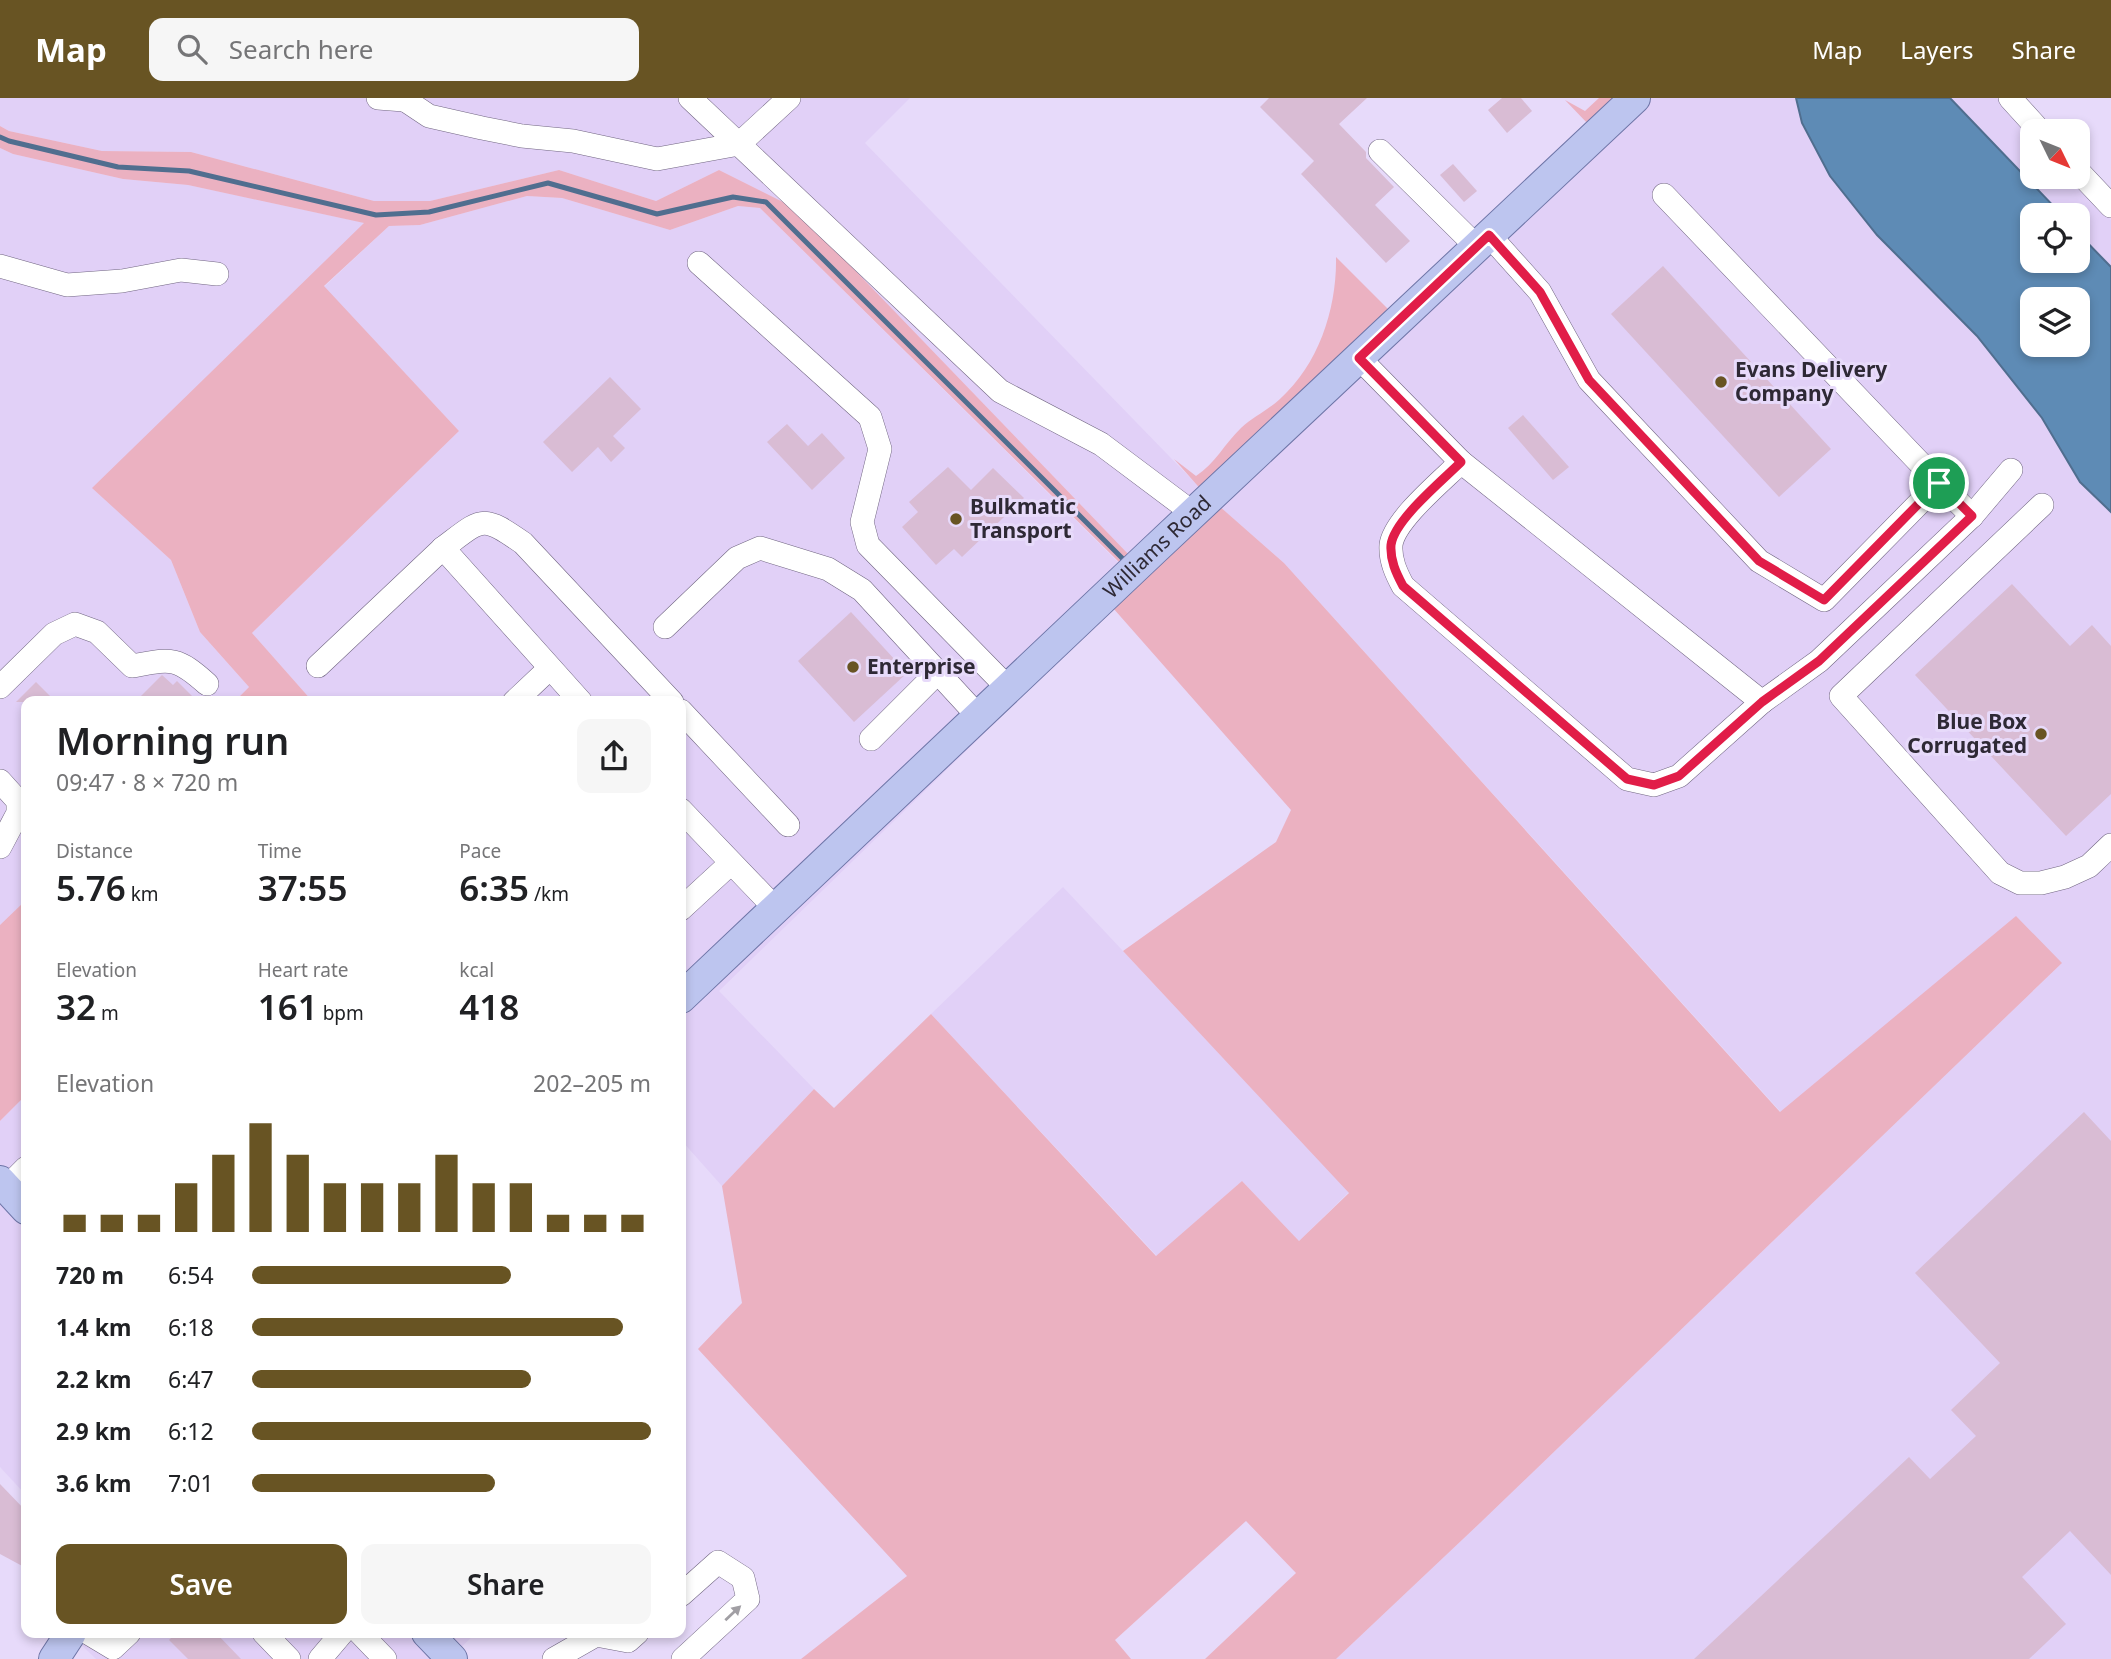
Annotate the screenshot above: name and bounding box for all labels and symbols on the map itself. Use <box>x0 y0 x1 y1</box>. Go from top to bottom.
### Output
north arrow <box>2020 119 2090 189</box>
place label: Evans Delivery Company <box>1735 355 1887 407</box>
marker: Evans Delivery Company <box>1713 374 1729 390</box>
pin <box>1909 453 1969 513</box>
street label: Williams Road <box>1097 489 1217 604</box>
place label: Bulkmatic Transport <box>970 492 1076 544</box>
marker: Bulkmatic Transport <box>948 511 964 527</box>
place label: Enterprise <box>867 652 975 680</box>
marker: Enterprise <box>845 659 861 675</box>
place label: Blue Box Corrugated <box>1907 707 2028 759</box>
marker: Blue Box Corrugated <box>2033 726 2049 742</box>
one-way arrow <box>724 1605 741 1621</box>

